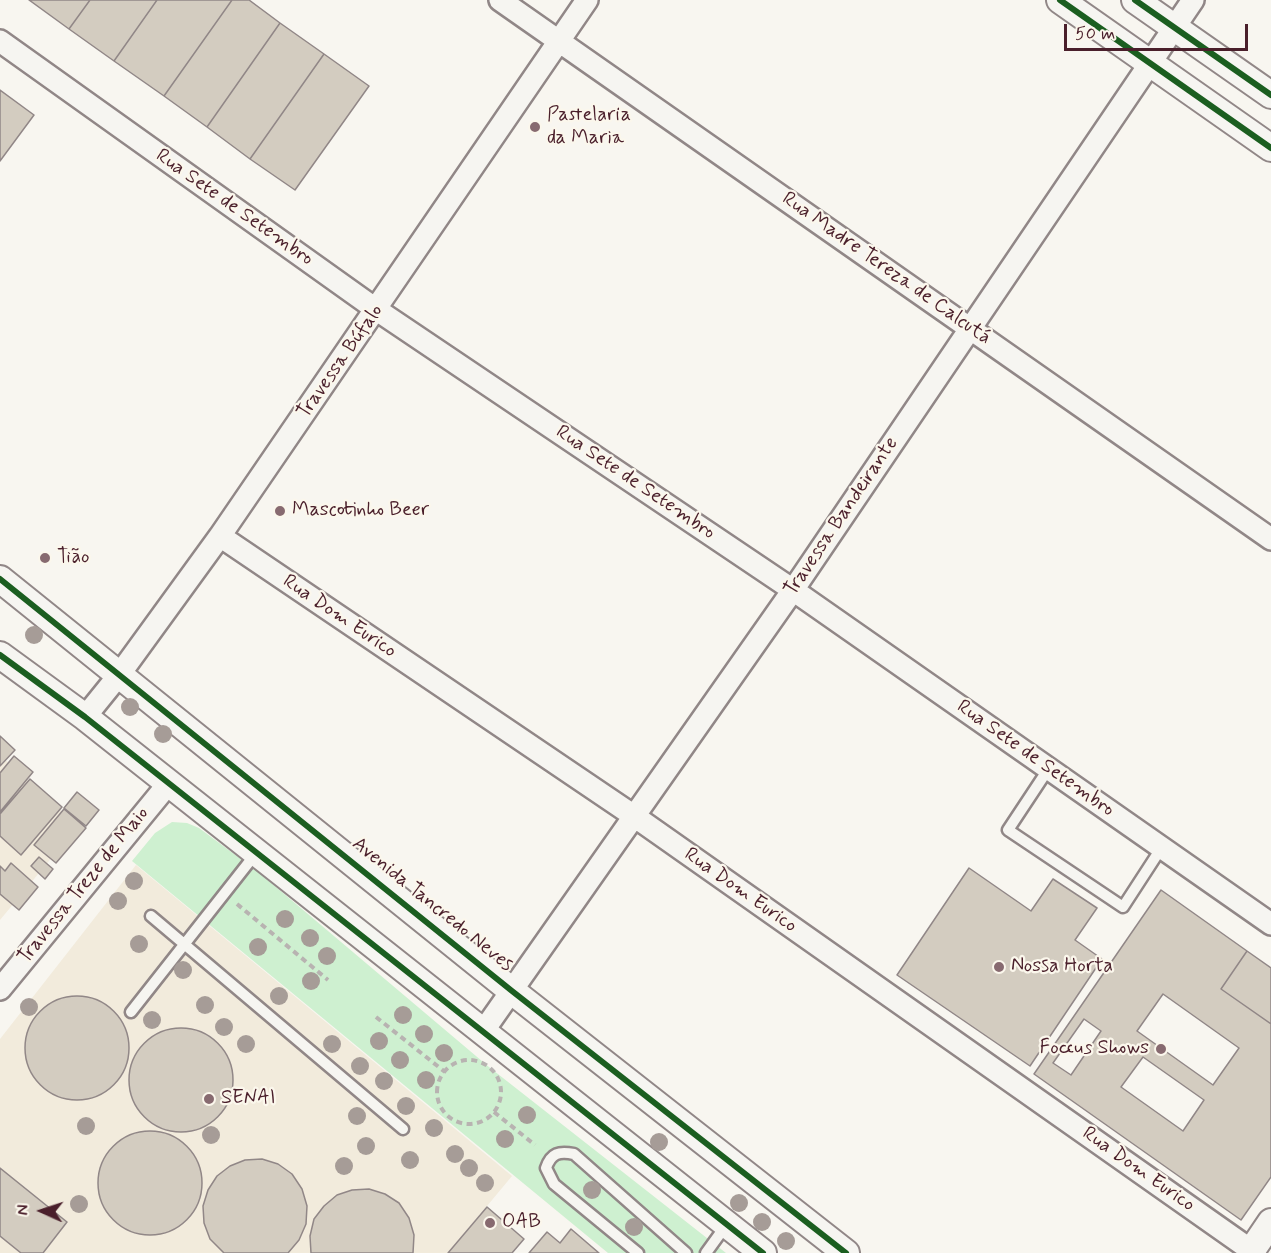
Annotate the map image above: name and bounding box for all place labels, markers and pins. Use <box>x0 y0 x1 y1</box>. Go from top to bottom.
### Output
place label: Pastelaria da Maria <box>547 104 631 151</box>
marker: Pastelaria da Maria <box>528 120 542 134</box>
place label: Mascotinho Beer <box>292 499 429 523</box>
marker: Mascotinho Beer <box>273 504 287 518</box>
place label: Tião <box>57 546 90 570</box>
marker: Tião <box>38 551 52 565</box>
place label: Nossa Horta <box>1011 955 1113 979</box>
marker: Nossa Horta <box>992 960 1006 974</box>
place label: Foccus Shows <box>1040 1037 1149 1061</box>
marker: Foccus Shows <box>1154 1042 1168 1056</box>
place label: SENAI <box>221 1087 276 1111</box>
marker: SENAI <box>202 1092 216 1106</box>
place label: OAB <box>502 1211 541 1235</box>
marker: OAB <box>483 1216 497 1230</box>

